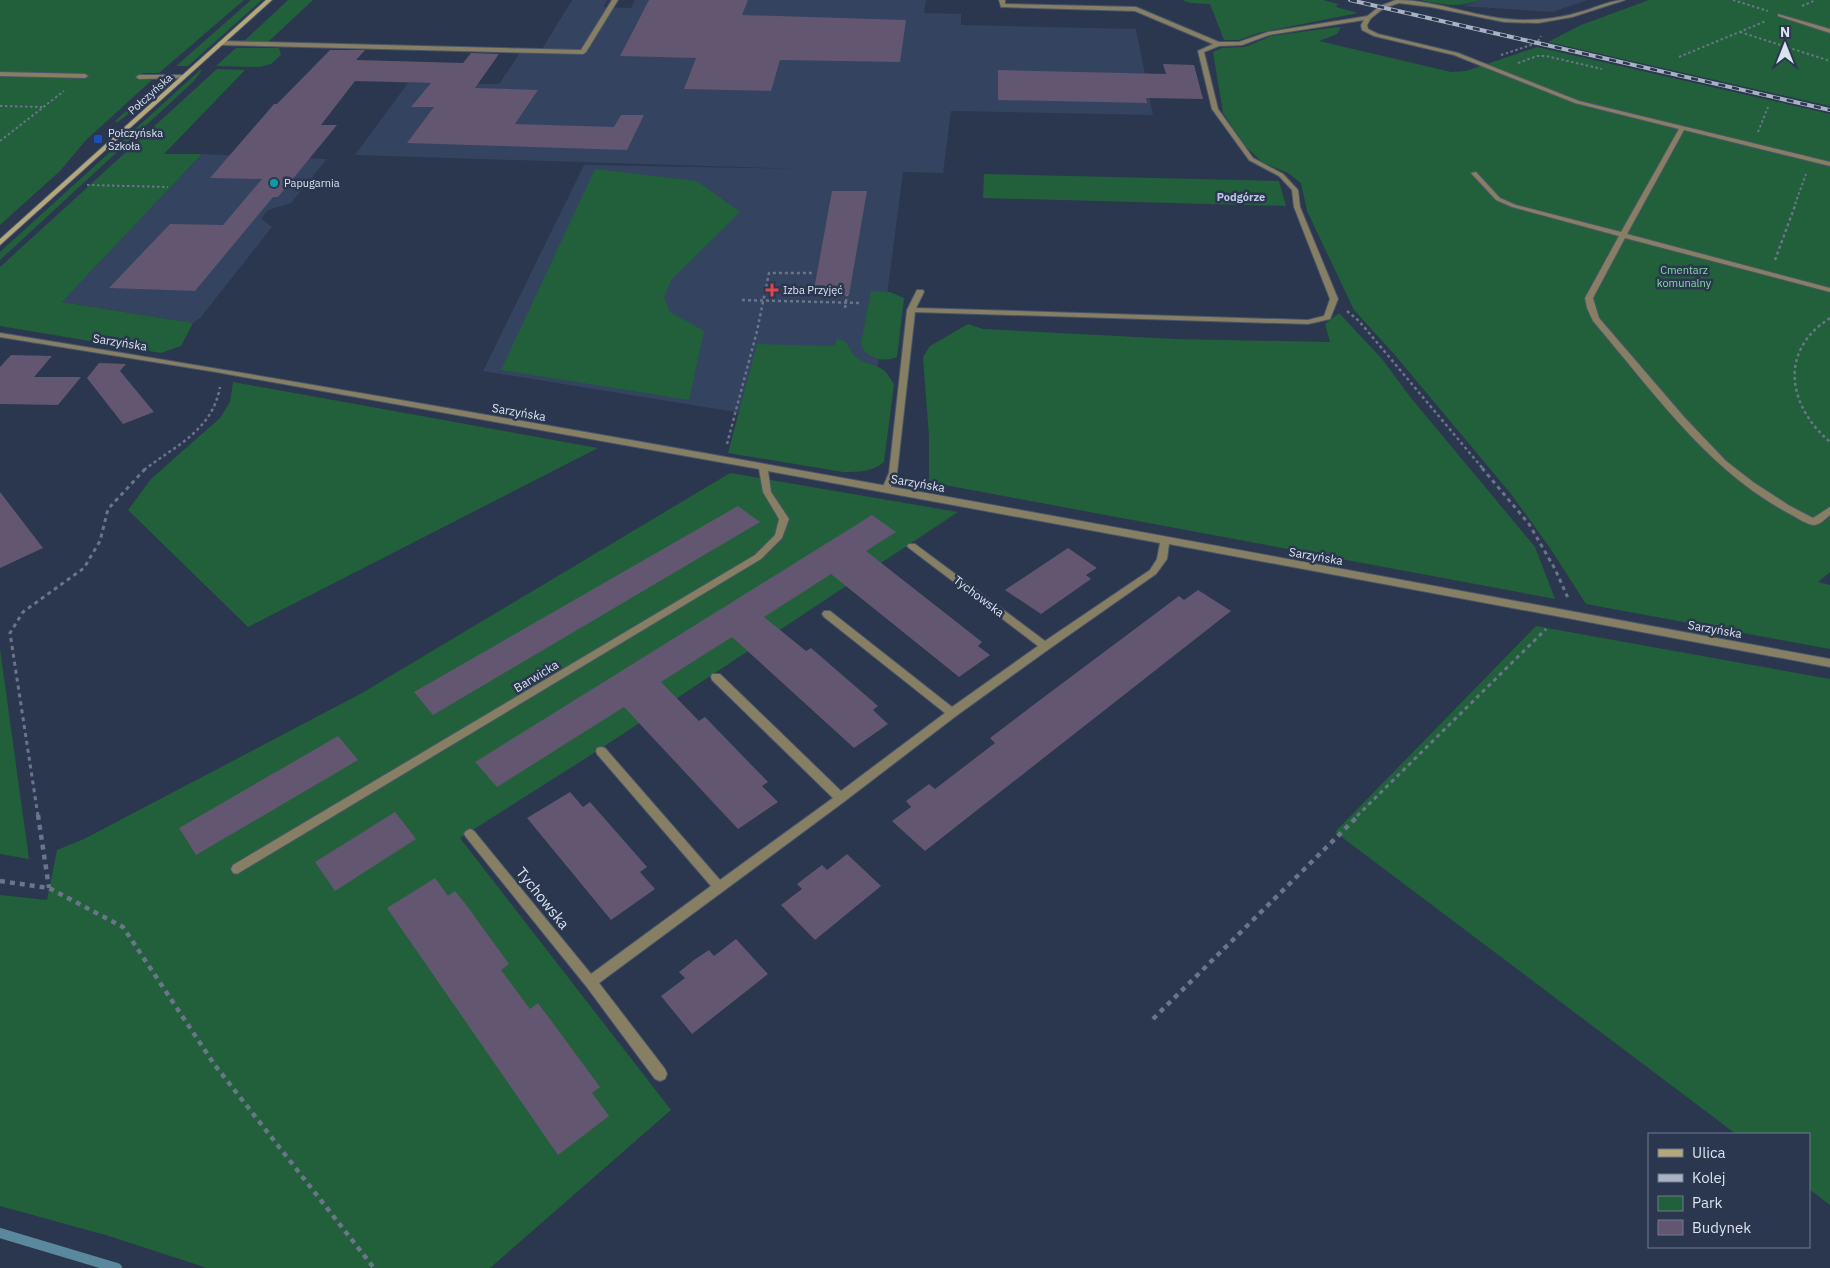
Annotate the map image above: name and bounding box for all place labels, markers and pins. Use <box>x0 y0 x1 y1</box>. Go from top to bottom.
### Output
place label: Połczyńska Szkoła <box>108 126 163 153</box>
marker: Połczyńska Szkoła <box>92 133 104 145</box>
place label: Papugarnia <box>284 176 340 190</box>
marker: Papugarnia <box>268 177 280 189</box>
marker: Izba Przyjęć <box>765 283 779 297</box>
place label: Izba Przyjęć <box>783 283 843 297</box>

